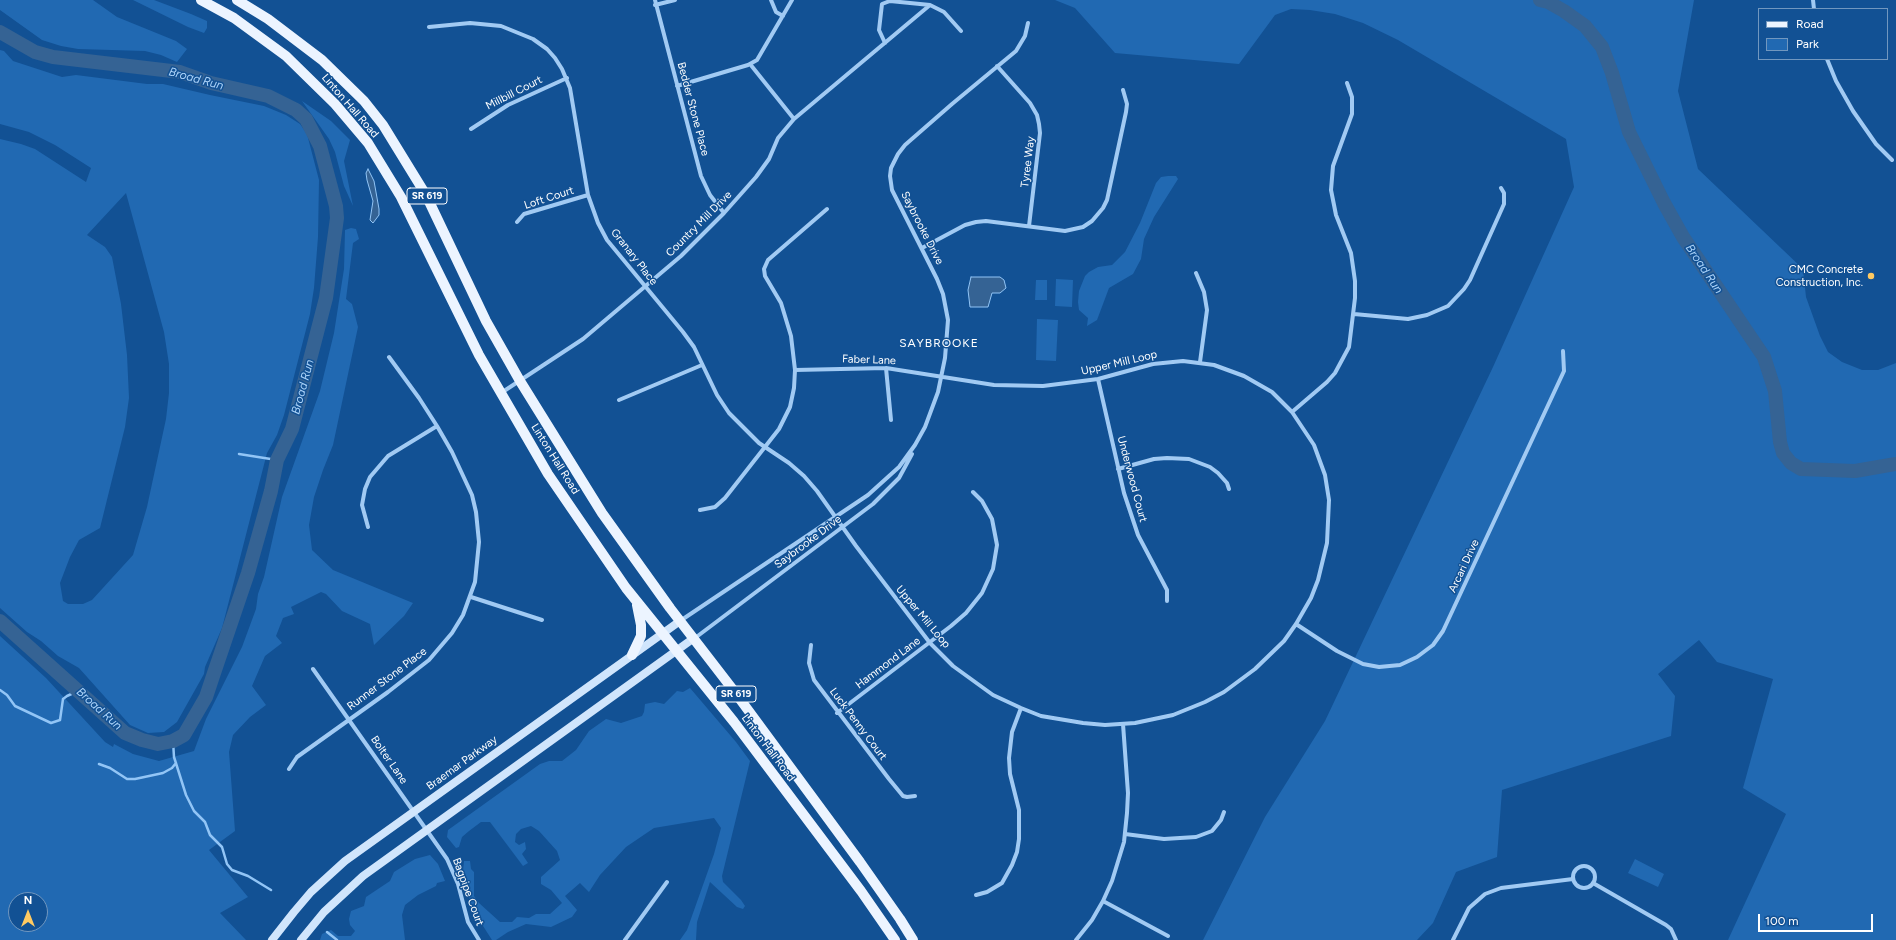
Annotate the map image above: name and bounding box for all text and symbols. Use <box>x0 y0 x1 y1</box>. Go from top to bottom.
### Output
legend <box>1758 8 1888 60</box>
text: Road <box>1796 17 1824 31</box>
text: Park <box>1796 37 1819 51</box>
street label: Bedder Stone Place <box>674 61 712 157</box>
water label: Broad Run <box>167 65 225 93</box>
street label: Linton Hall Road <box>319 71 381 141</box>
street label: Millbill Court <box>484 73 544 113</box>
street label: Tyree Way <box>1018 136 1038 188</box>
street label: Loft Court <box>523 184 575 212</box>
road number: SR 619 <box>407 188 447 204</box>
street label: Country Mill Drive <box>663 188 735 260</box>
street label: Saybrooke Drive <box>898 189 946 267</box>
street label: Granary Place <box>608 226 660 288</box>
water label: Broad Run <box>1682 242 1726 296</box>
place label: CMC Concrete Construction, Inc. <box>1776 263 1863 289</box>
marker: CMC Concrete Construction, Inc. <box>1866 271 1876 281</box>
district label: SAYBROOKE <box>899 336 979 350</box>
street label: Upper Mill Loop <box>1080 348 1158 378</box>
street label: Faber Lane <box>842 352 896 368</box>
water label: Broad Run <box>289 358 317 416</box>
street label: Linton Hall Road <box>528 421 582 497</box>
street label: Underwood Court <box>1114 434 1150 524</box>
street label: Saybrooke Drive <box>772 513 844 571</box>
street label: Arcari Drive <box>1446 537 1482 595</box>
street label: Upper Mill Loop <box>893 583 953 651</box>
street label: Hammond Lane <box>853 634 923 692</box>
street label: Runner Stone Place <box>345 645 429 713</box>
water label: Broad Run <box>73 685 125 733</box>
street label: Luck Penny Court <box>827 685 889 763</box>
road number: SR 619 <box>716 686 756 702</box>
street label: Linton Hall Road <box>738 712 798 784</box>
street label: Bolter Lane <box>368 733 410 787</box>
street label: Braemar Parkway <box>424 733 500 793</box>
street label: Bagpipe Court <box>450 856 486 928</box>
north arrow <box>8 892 48 932</box>
text: N <box>24 894 32 907</box>
scale bar <box>1760 906 1875 932</box>
text: 100 m <box>1765 914 1799 928</box>

